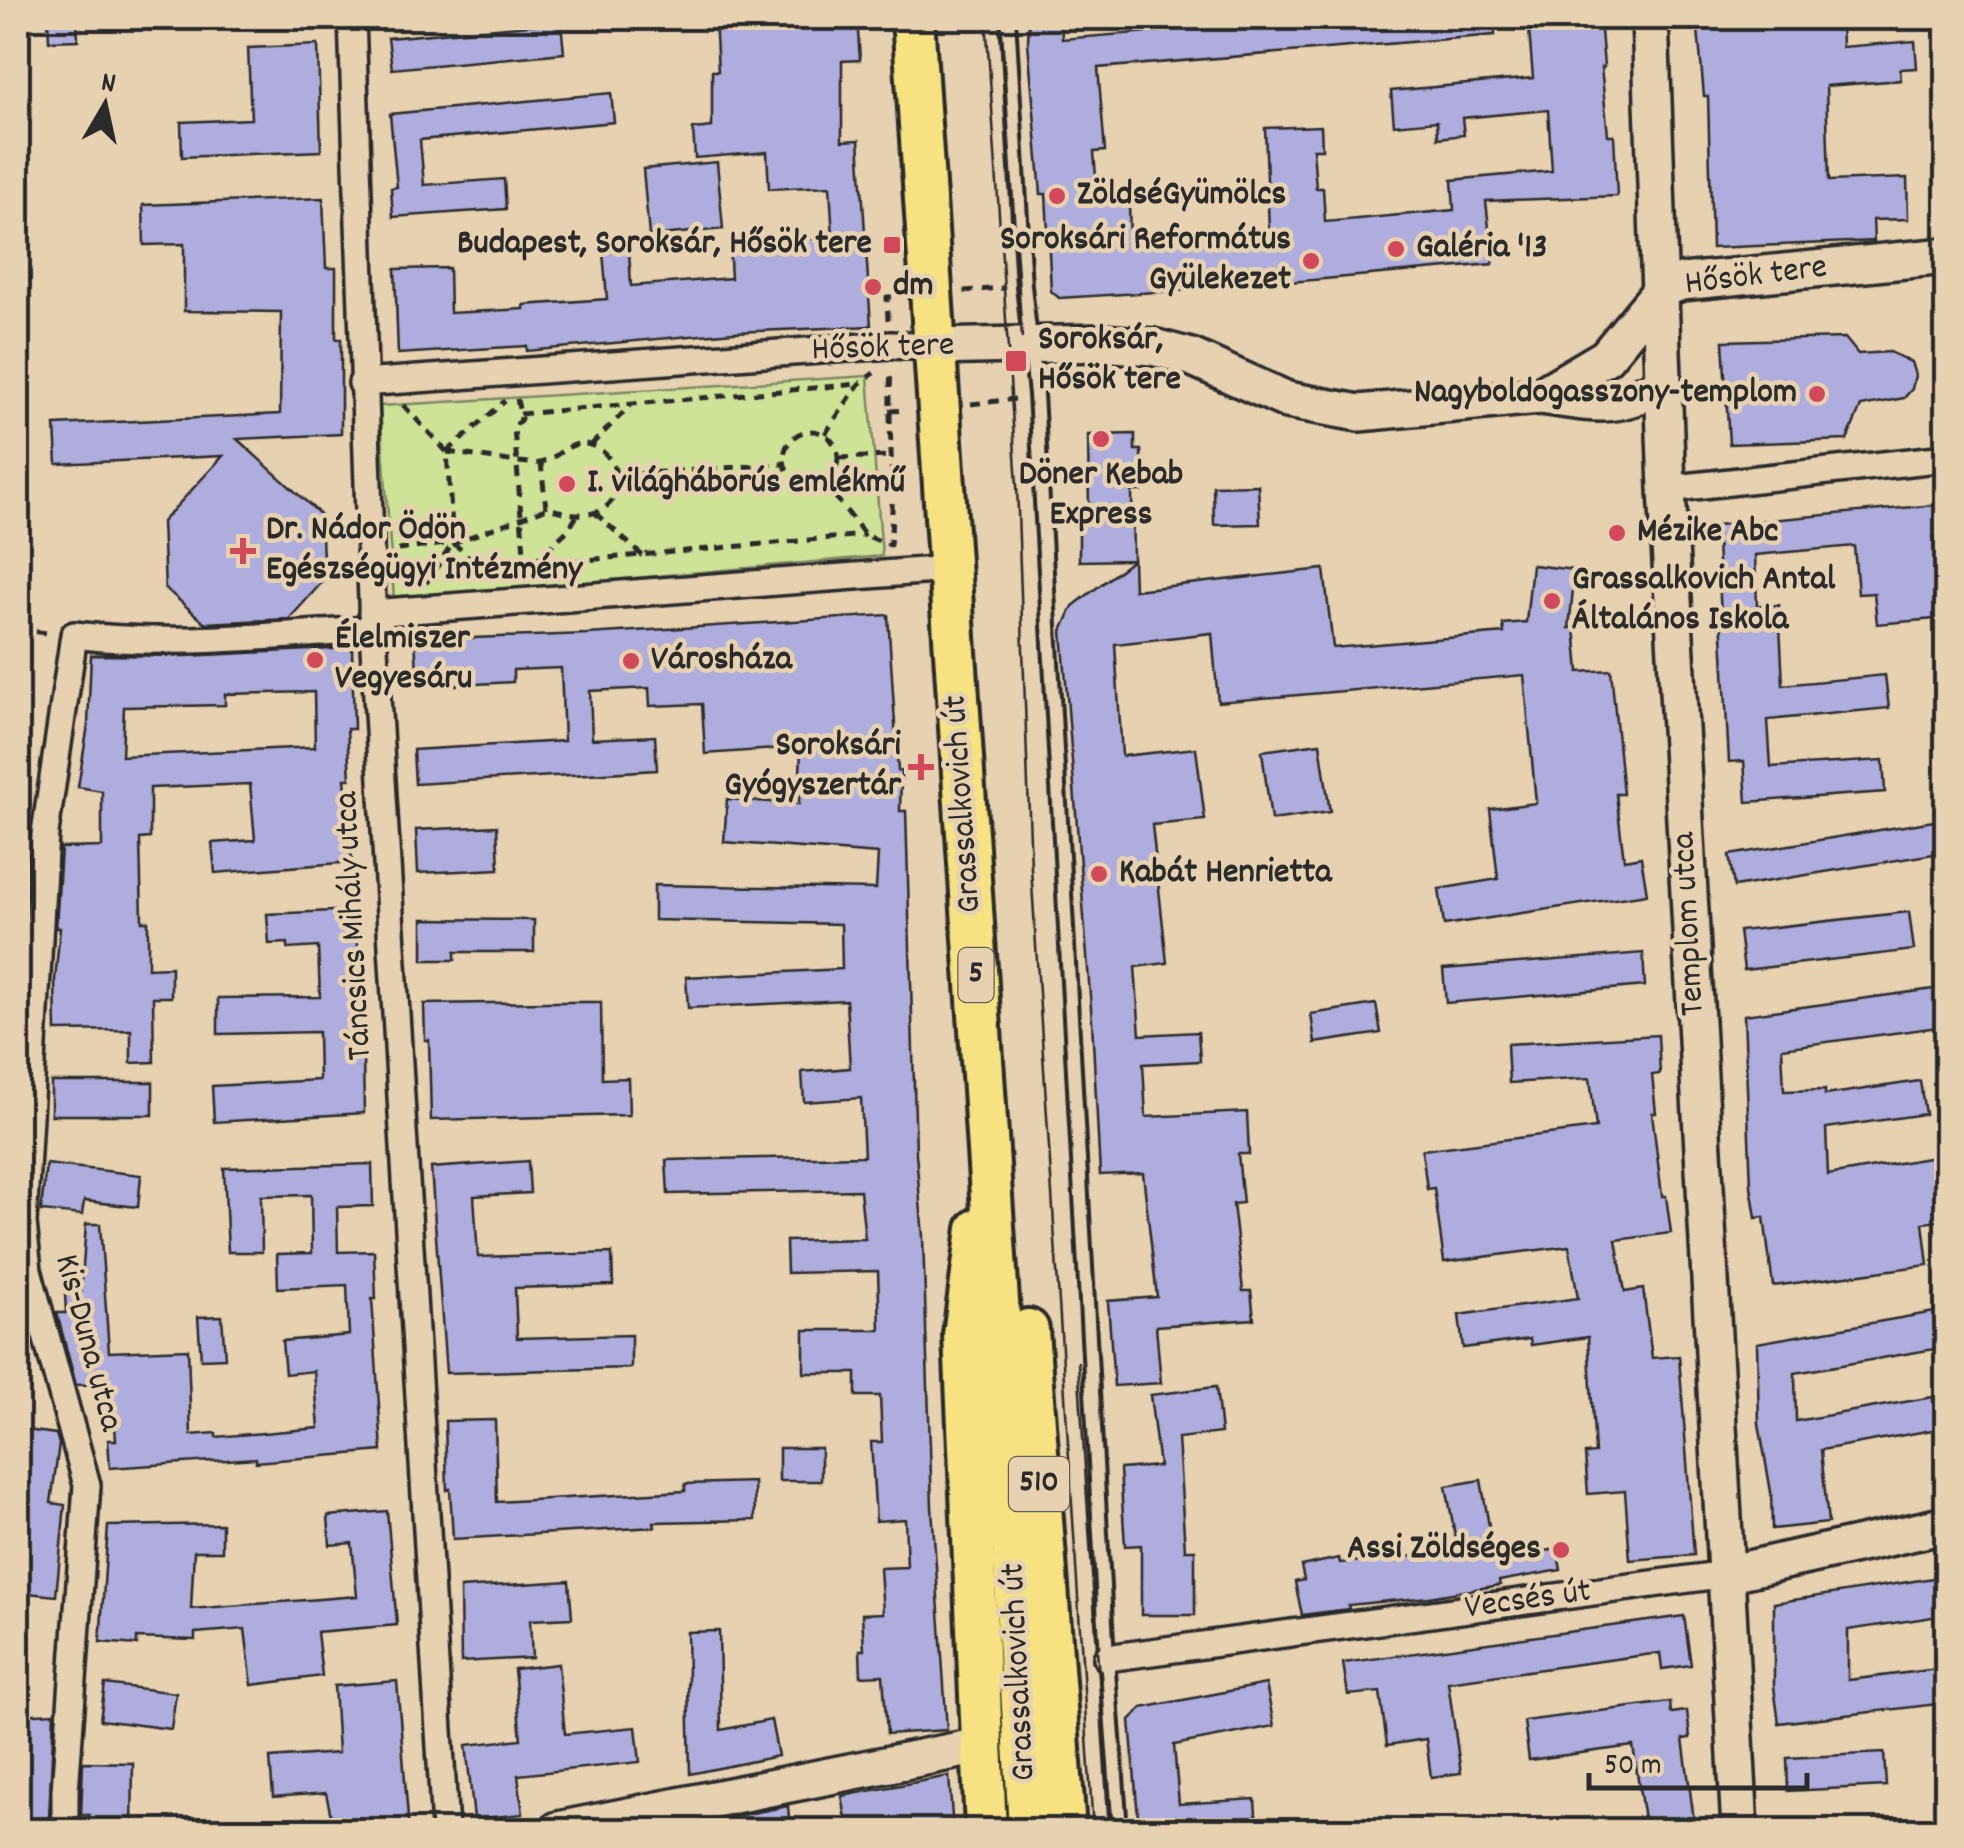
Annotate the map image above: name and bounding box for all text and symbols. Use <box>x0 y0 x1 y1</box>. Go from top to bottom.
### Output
north arrow <box>55 55 155 155</box>
text: N <box>98 64 118 106</box>
place label: ZöldséGyümölcs <box>1077 171 1286 221</box>
marker: ZöldséGyümölcs <box>1046 185 1068 207</box>
place label: Soroksári Református Gyülekezet <box>1000 216 1291 306</box>
place label: Budapest, Soroksár, Hősök tere <box>457 220 872 270</box>
place label: Galéria '13 <box>1416 224 1547 274</box>
marker: Budapest, Soroksár, Hősök tere <box>881 234 903 256</box>
marker: Galéria '13 <box>1385 238 1407 260</box>
street label: Hősök tere <box>1682 243 1830 311</box>
marker: Soroksári Református Gyülekezet <box>1300 250 1322 272</box>
place label: dm <box>893 262 933 312</box>
marker: dm <box>862 276 884 298</box>
place label: Soroksár, Hősök tere <box>1038 316 1181 406</box>
street label: Hősök tere <box>811 322 955 376</box>
marker: Soroksár, Hősök tere <box>1003 348 1029 374</box>
place label: Nagyboldogasszony-templom <box>1414 369 1797 419</box>
marker: Nagyboldogasszony-templom <box>1806 383 1828 405</box>
marker: Döner Kebab Express <box>1090 428 1112 450</box>
place label: Döner Kebab Express <box>1019 451 1183 541</box>
place label: I. világháborús emlékmű <box>587 459 906 509</box>
marker: I. világháborús emlékmű <box>556 473 578 495</box>
place label: Dr. Nádor Ödön Egészségügyi Intézmény <box>266 506 584 596</box>
place label: Mézike Abc <box>1637 508 1778 558</box>
marker: Mézike Abc <box>1606 522 1628 544</box>
marker: Dr. Nádor Ödön Egészségügyi Intézmény <box>230 538 256 564</box>
place label: Grassalkovich Antal Általános Iskola <box>1572 556 1836 646</box>
marker: Grassalkovich Antal Általános Iskola <box>1541 590 1563 612</box>
place label: Élelmiszer Vegyesáru <box>335 615 472 705</box>
place label: Városháza <box>651 636 793 686</box>
marker: Élelmiszer Vegyesáru <box>304 649 326 671</box>
marker: Városháza <box>620 650 642 672</box>
street label: Grassalkovich út <box>931 693 997 915</box>
place label: Soroksári Gyógyszertár <box>724 722 902 812</box>
marker: Soroksári Gyógyszertár <box>910 756 932 778</box>
street label: Táncsics Mihály utca <box>323 790 387 1062</box>
street label: Templom utca <box>1660 830 1720 1017</box>
place label: Kabát Henrietta <box>1119 849 1333 899</box>
marker: Kabát Henrietta <box>1088 863 1110 885</box>
road number: 5 <box>958 948 994 1002</box>
street label: Kis-Duna utca <box>39 1249 135 1438</box>
road number: 510 <box>1009 1457 1069 1511</box>
place label: Assi Zöldséges <box>1347 1525 1541 1575</box>
marker: Assi Zöldséges <box>1550 1539 1572 1561</box>
street label: Grassalkovich út <box>989 1562 1051 1782</box>
street label: Vecsés út <box>1462 1567 1594 1635</box>
scale bar <box>1589 1728 1806 1790</box>
text: 50 m <box>1604 1746 1662 1789</box>

